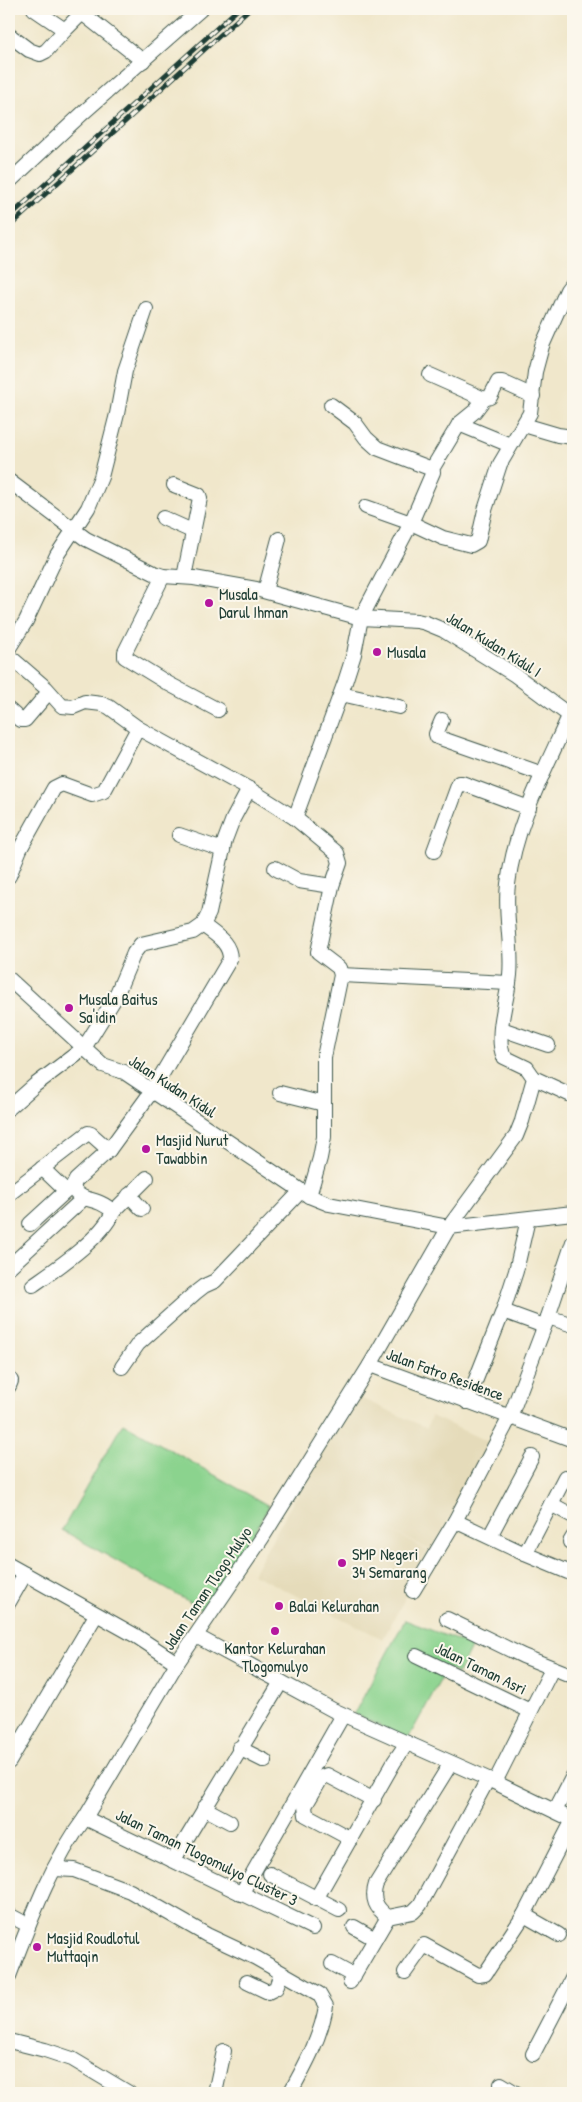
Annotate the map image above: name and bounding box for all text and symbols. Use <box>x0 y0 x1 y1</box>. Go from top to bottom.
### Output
place label: Musala Darul Ihman <box>219 583 288 623</box>
marker: Musala Darul Ihman <box>203 597 215 609</box>
street label: Jalan Kudan Kidul I <box>442 606 546 682</box>
place label: Musala <box>387 641 426 663</box>
marker: Musala <box>371 646 383 658</box>
place label: Musala Baitus Sa'idin <box>79 988 158 1028</box>
marker: Musala Baitus Sa'idin <box>63 1002 75 1014</box>
street label: Jalan Kudan Kidul <box>125 1049 222 1123</box>
place label: Masjid Nurut Tawabbin <box>156 1129 229 1169</box>
marker: Masjid Nurut Tawabbin <box>140 1143 152 1155</box>
street label: Jalan Fatro Residence <box>383 1343 507 1406</box>
street label: Jalan Taman Tlogo Mulyo <box>158 1522 257 1654</box>
place label: SMP Negeri 34 Semarang <box>352 1543 427 1583</box>
marker: SMP Negeri 34 Semarang <box>336 1557 348 1569</box>
place label: Balai Kelurahan <box>289 1595 379 1617</box>
marker: Balai Kelurahan <box>273 1600 285 1612</box>
marker: Kantor Kelurahan Tlogomulyo <box>269 1625 281 1637</box>
street label: Jalan Taman Asri <box>432 1636 530 1700</box>
place label: Kantor Kelurahan Tlogomulyo <box>224 1637 326 1677</box>
street label: Jalan Taman Tlogomulyo Cluster 3 <box>112 1803 302 1911</box>
place label: Masjid Roudlotul Muttaqin <box>47 1927 140 1967</box>
marker: Masjid Roudlotul Muttaqin <box>31 1941 43 1953</box>

